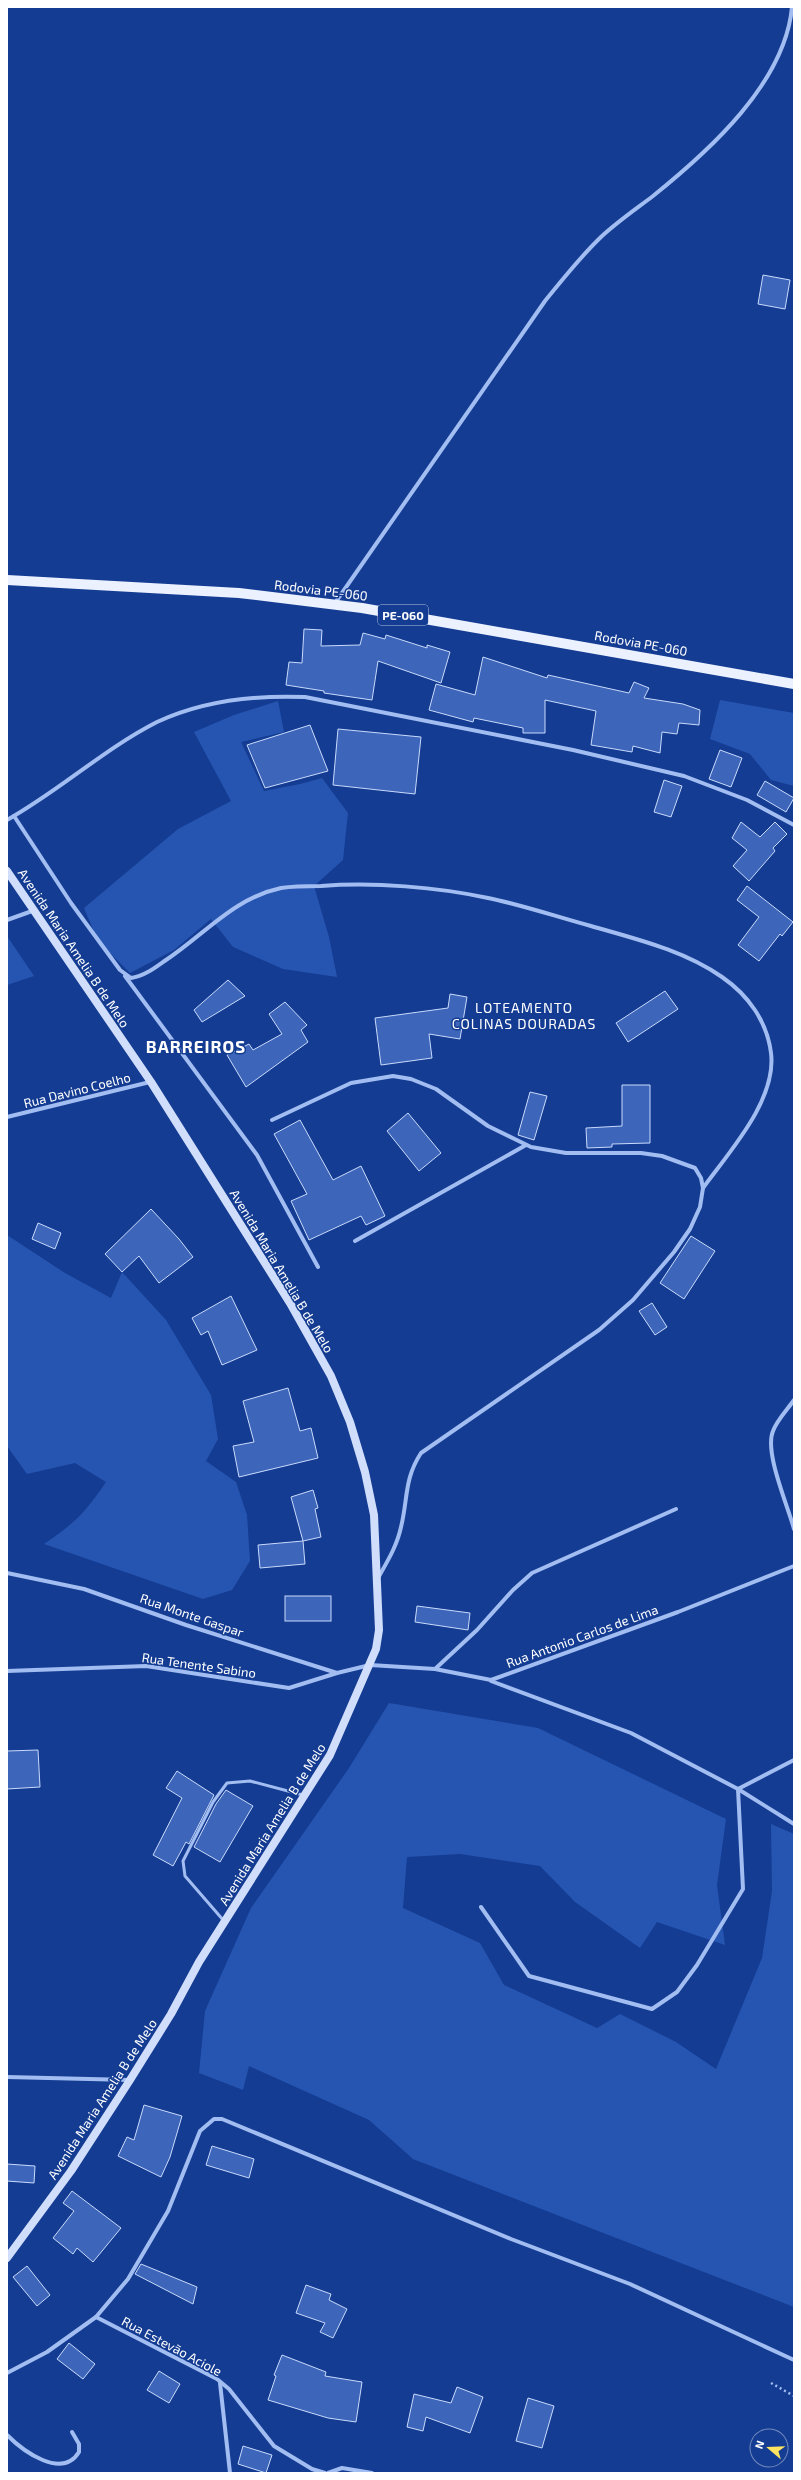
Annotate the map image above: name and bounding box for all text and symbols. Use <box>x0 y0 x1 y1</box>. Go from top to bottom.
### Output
street label: Rodovia PE-060 <box>273 576 369 604</box>
road number: PE-060 <box>378 605 428 625</box>
street label: Rodovia PE-060 <box>593 627 689 659</box>
street label: Avenida Maria Amelia B de Melo <box>15 866 133 1030</box>
district label: LOTEAMENTO COLINAS DOURADAS <box>452 999 596 1032</box>
district label: BARREIROS <box>146 1036 246 1056</box>
street label: Rua Davino Coelho <box>22 1069 132 1111</box>
street label: Avenida Maria Amelia B de Melo <box>227 1186 337 1356</box>
street label: Rua Monte Gaspar <box>138 1590 246 1640</box>
street label: Rua Antonio Carlos de Lima <box>504 1601 660 1671</box>
street label: Rua Tenente Sabino <box>141 1649 257 1681</box>
street label: Avenida Maria Amelia B de Melo <box>215 1740 329 1908</box>
street label: Avenida Maria Amelia B de Melo <box>44 2016 160 2182</box>
street label: Rua Estevão Aciole <box>119 2313 225 2379</box>
north arrow <box>749 2428 789 2468</box>
text: N <box>752 2439 767 2450</box>

